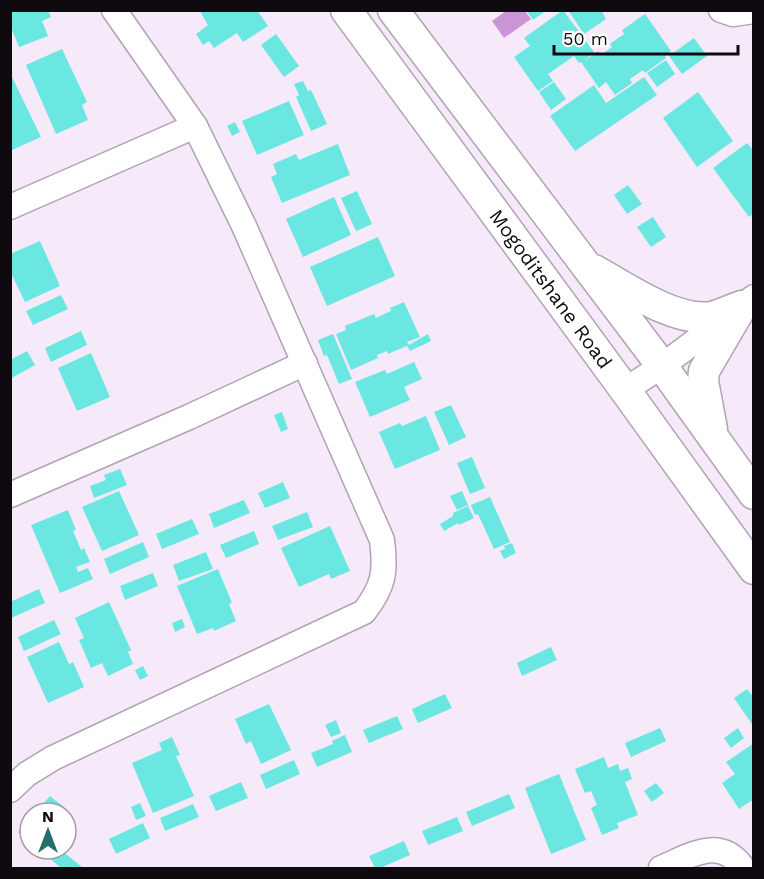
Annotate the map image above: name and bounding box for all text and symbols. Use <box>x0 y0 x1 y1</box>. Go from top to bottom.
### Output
scale bar <box>554 18 738 56</box>
text: 50 m <box>563 28 608 49</box>
street label: Mogoditshane Road <box>484 205 617 373</box>
north arrow <box>18 801 78 861</box>
text: N <box>42 807 54 826</box>

